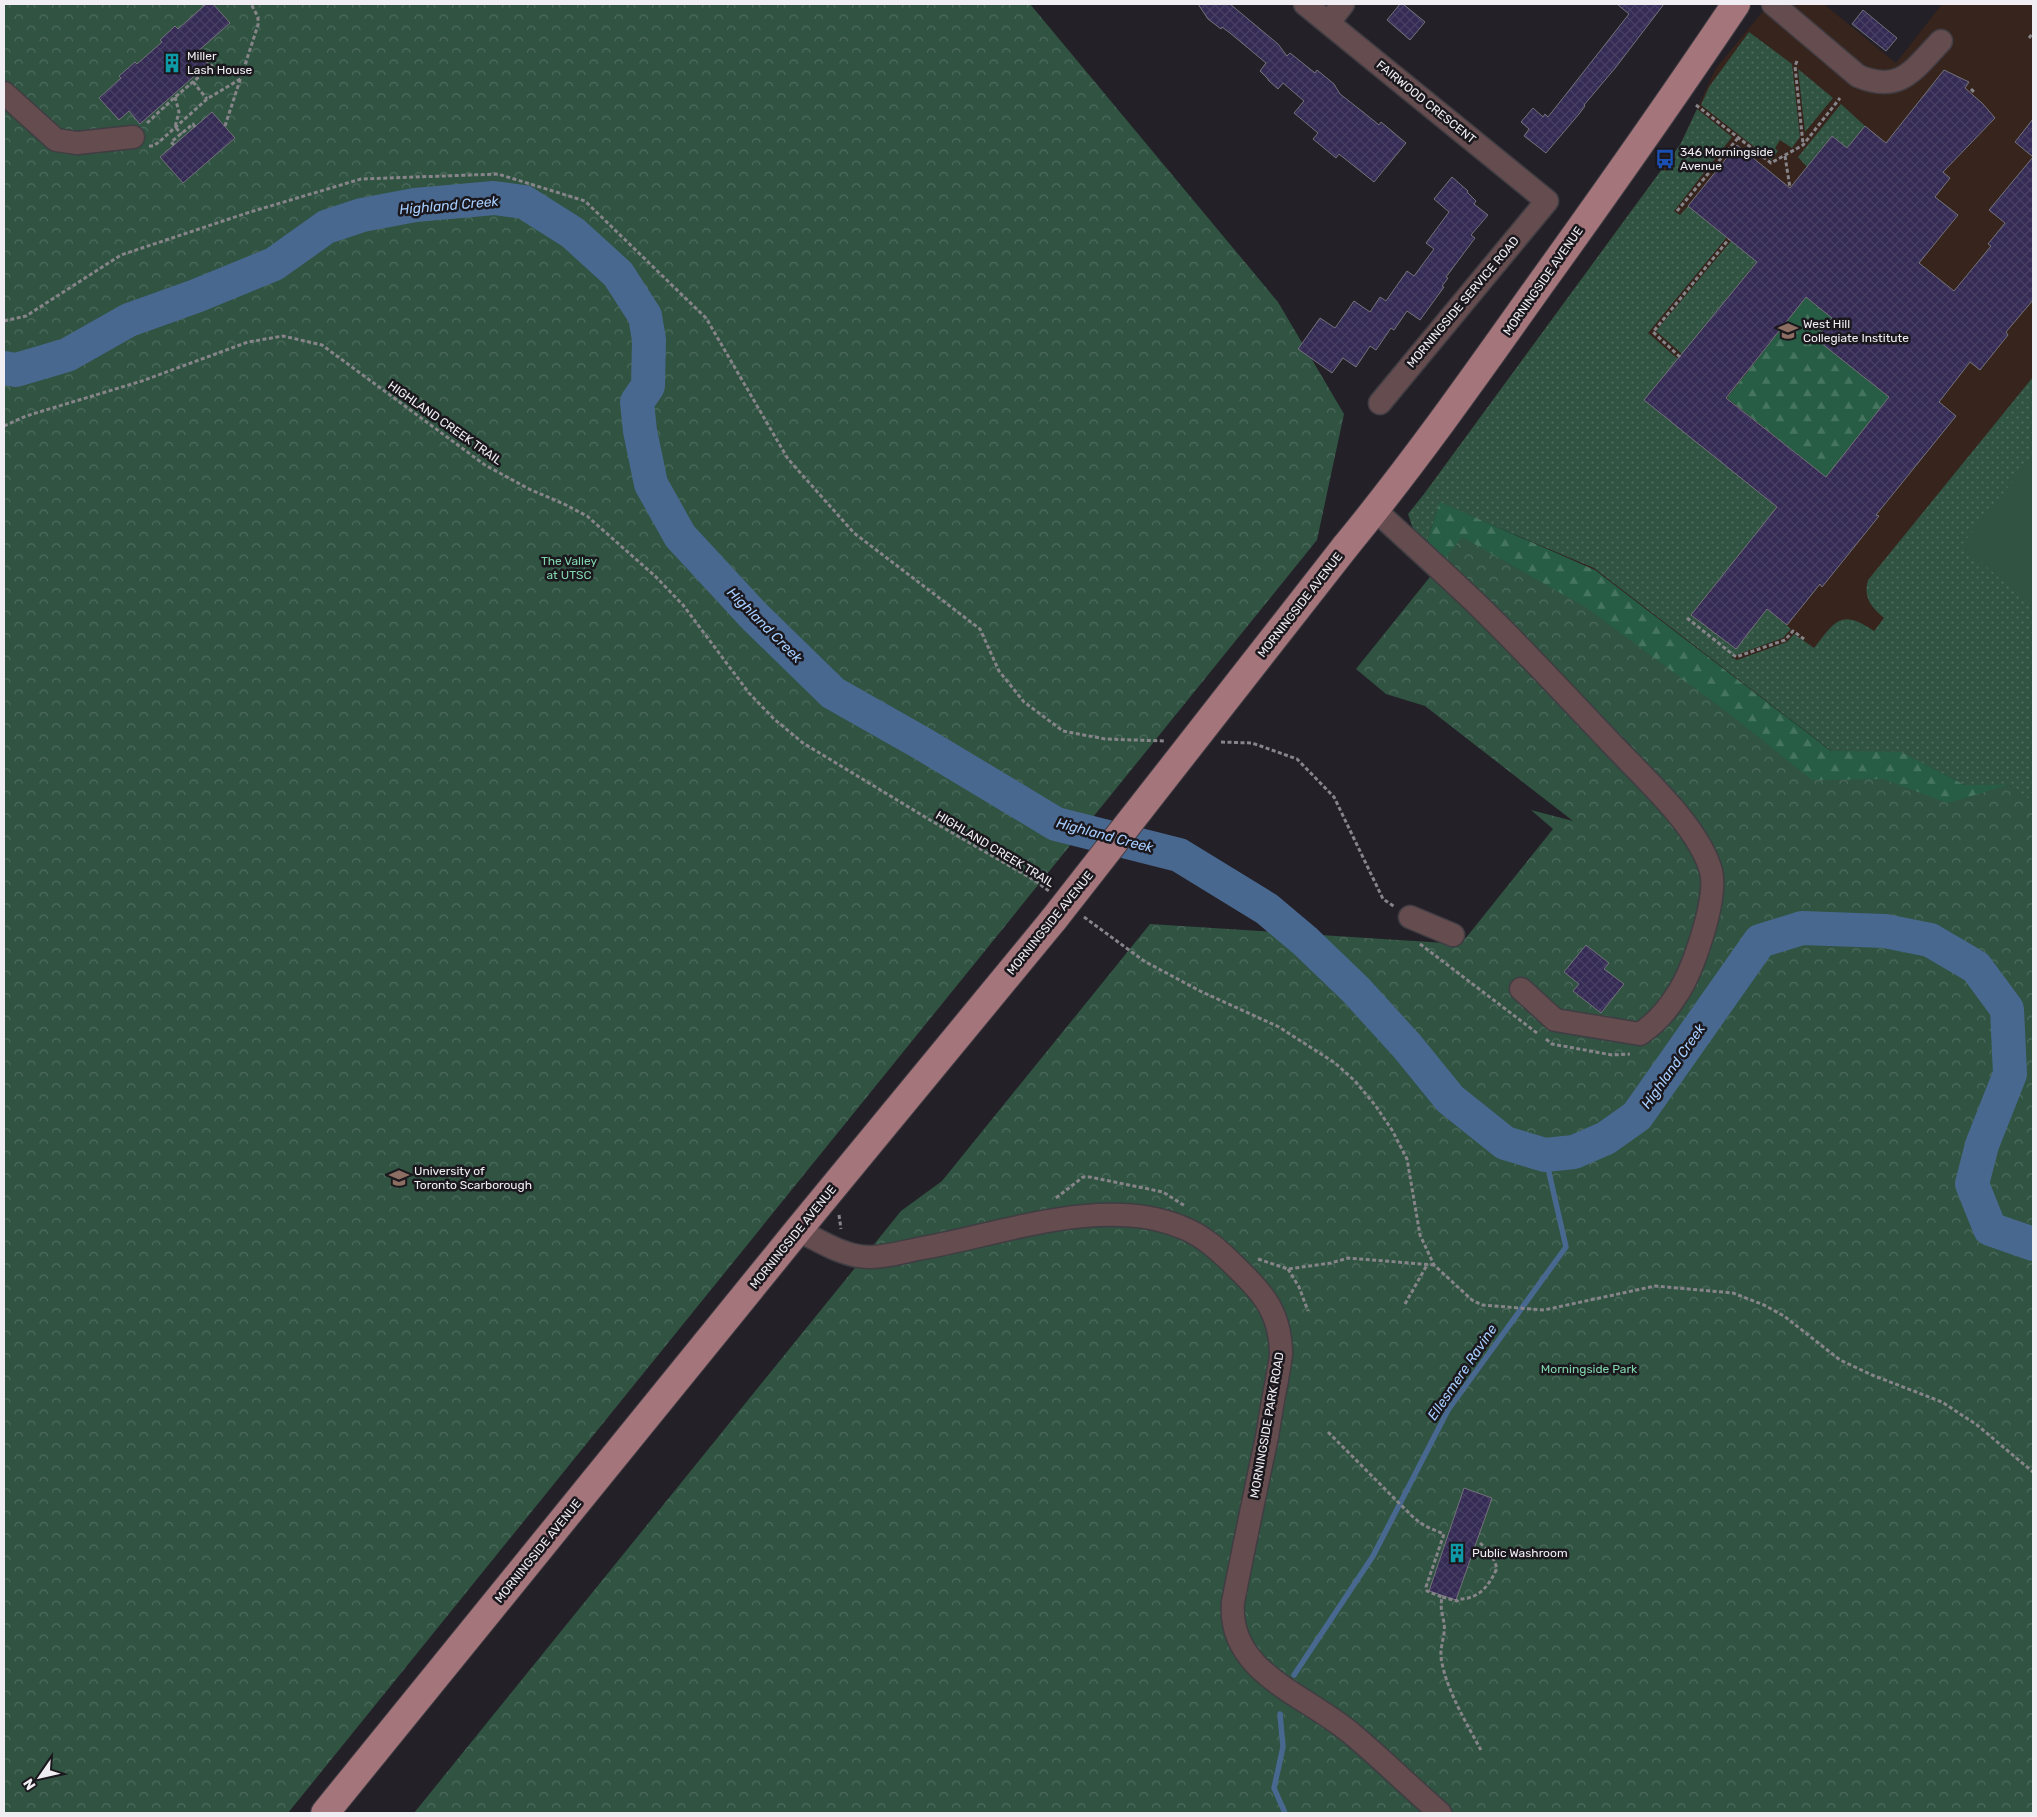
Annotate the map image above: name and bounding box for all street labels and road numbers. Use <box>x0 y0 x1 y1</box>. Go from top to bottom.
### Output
street label: FAIRWOOD CRESCENT <box>1374 58 1478 146</box>
street label: MORNINGSIDE AVENUE <box>1500 224 1586 338</box>
street label: MORNINGSIDE SERVICE ROAD <box>1404 234 1522 370</box>
street label: HIGHLAND CREEK TRAIL <box>385 378 505 468</box>
street label: MORNINGSIDE AVENUE <box>1255 550 1345 660</box>
street label: HIGHLAND CREEK TRAIL <box>933 808 1057 890</box>
street label: MORNINGSIDE AVENUE <box>1004 868 1096 978</box>
street label: MORNINGSIDE AVENUE <box>747 1182 839 1292</box>
street label: MORNINGSIDE PARK ROAD <box>1247 1351 1287 1499</box>
street label: MORNINGSIDE AVENUE <box>492 1496 584 1606</box>

